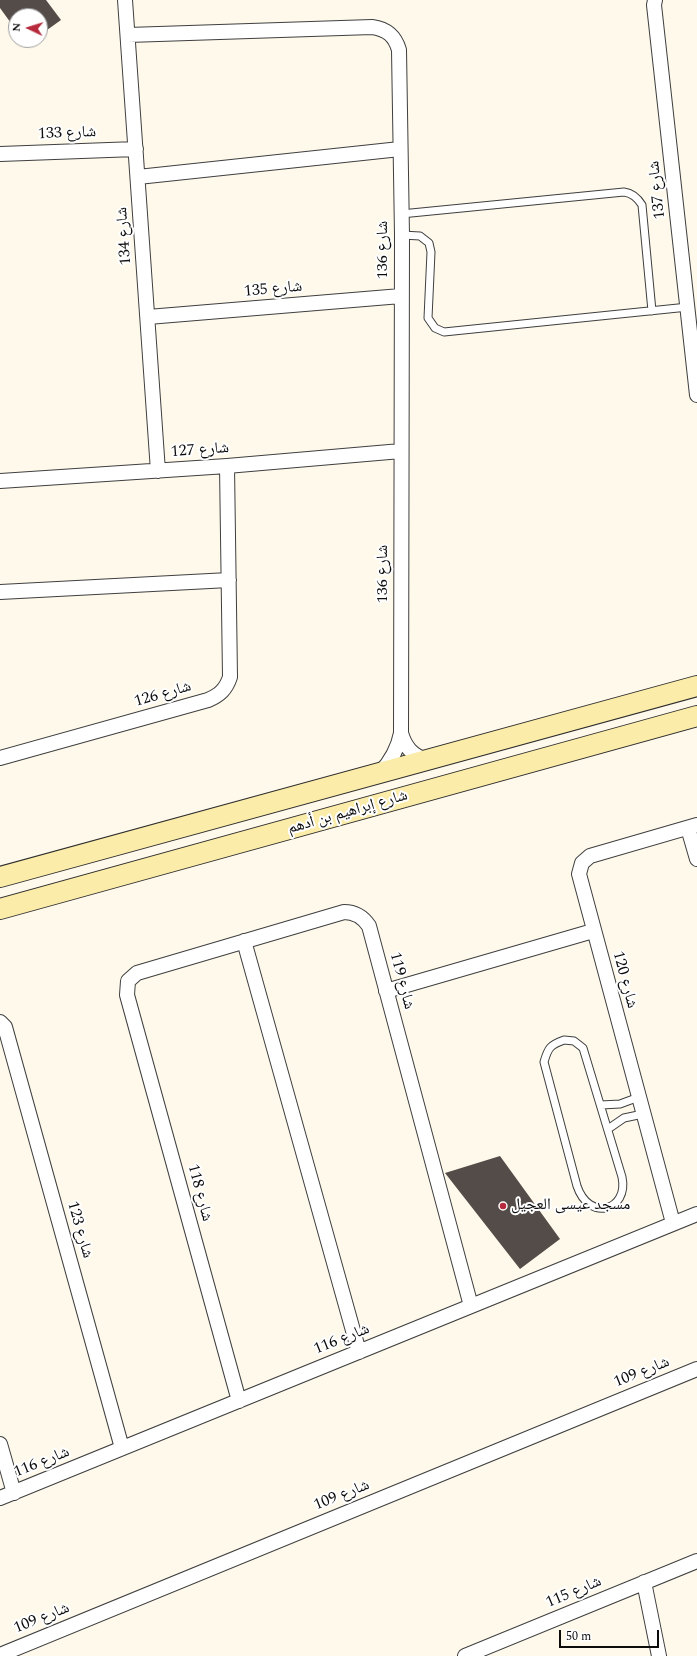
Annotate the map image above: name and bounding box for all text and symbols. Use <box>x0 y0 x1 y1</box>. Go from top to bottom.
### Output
north arrow <box>8 8 48 48</box>
text: N <box>8 22 25 32</box>
street label: شارع 133 <box>37 123 97 145</box>
street label: شارع 137 <box>645 160 671 220</box>
street label: شارع 134 <box>113 206 137 266</box>
street label: شارع 136 <box>374 221 394 279</box>
street label: شارع 135 <box>243 278 303 302</box>
street label: شارع 127 <box>170 439 230 463</box>
street label: شارع 136 <box>374 545 394 603</box>
street label: شارع 126 <box>132 678 194 712</box>
street label: شارع إبراهيم بن أدهم <box>286 787 410 839</box>
street label: شارع 120 <box>607 949 641 1011</box>
street label: شارع 119 <box>384 950 418 1012</box>
street label: شارع 118 <box>182 1162 216 1224</box>
place label: مسجد عيسى العجيل <box>511 1196 630 1216</box>
street label: شارع 123 <box>62 1199 96 1261</box>
marker: مسجد عيسى العجيل <box>498 1201 508 1211</box>
street label: شارع 116 <box>311 1320 373 1360</box>
street label: شارع 109 <box>611 1353 673 1393</box>
street label: شارع 116 <box>11 1443 73 1483</box>
street label: شارع 109 <box>311 1476 373 1516</box>
street label: شارع 115 <box>543 1573 605 1613</box>
street label: شارع 109 <box>11 1599 73 1639</box>
scale bar <box>561 1622 661 1648</box>
text: 50 m <box>566 1627 591 1646</box>

